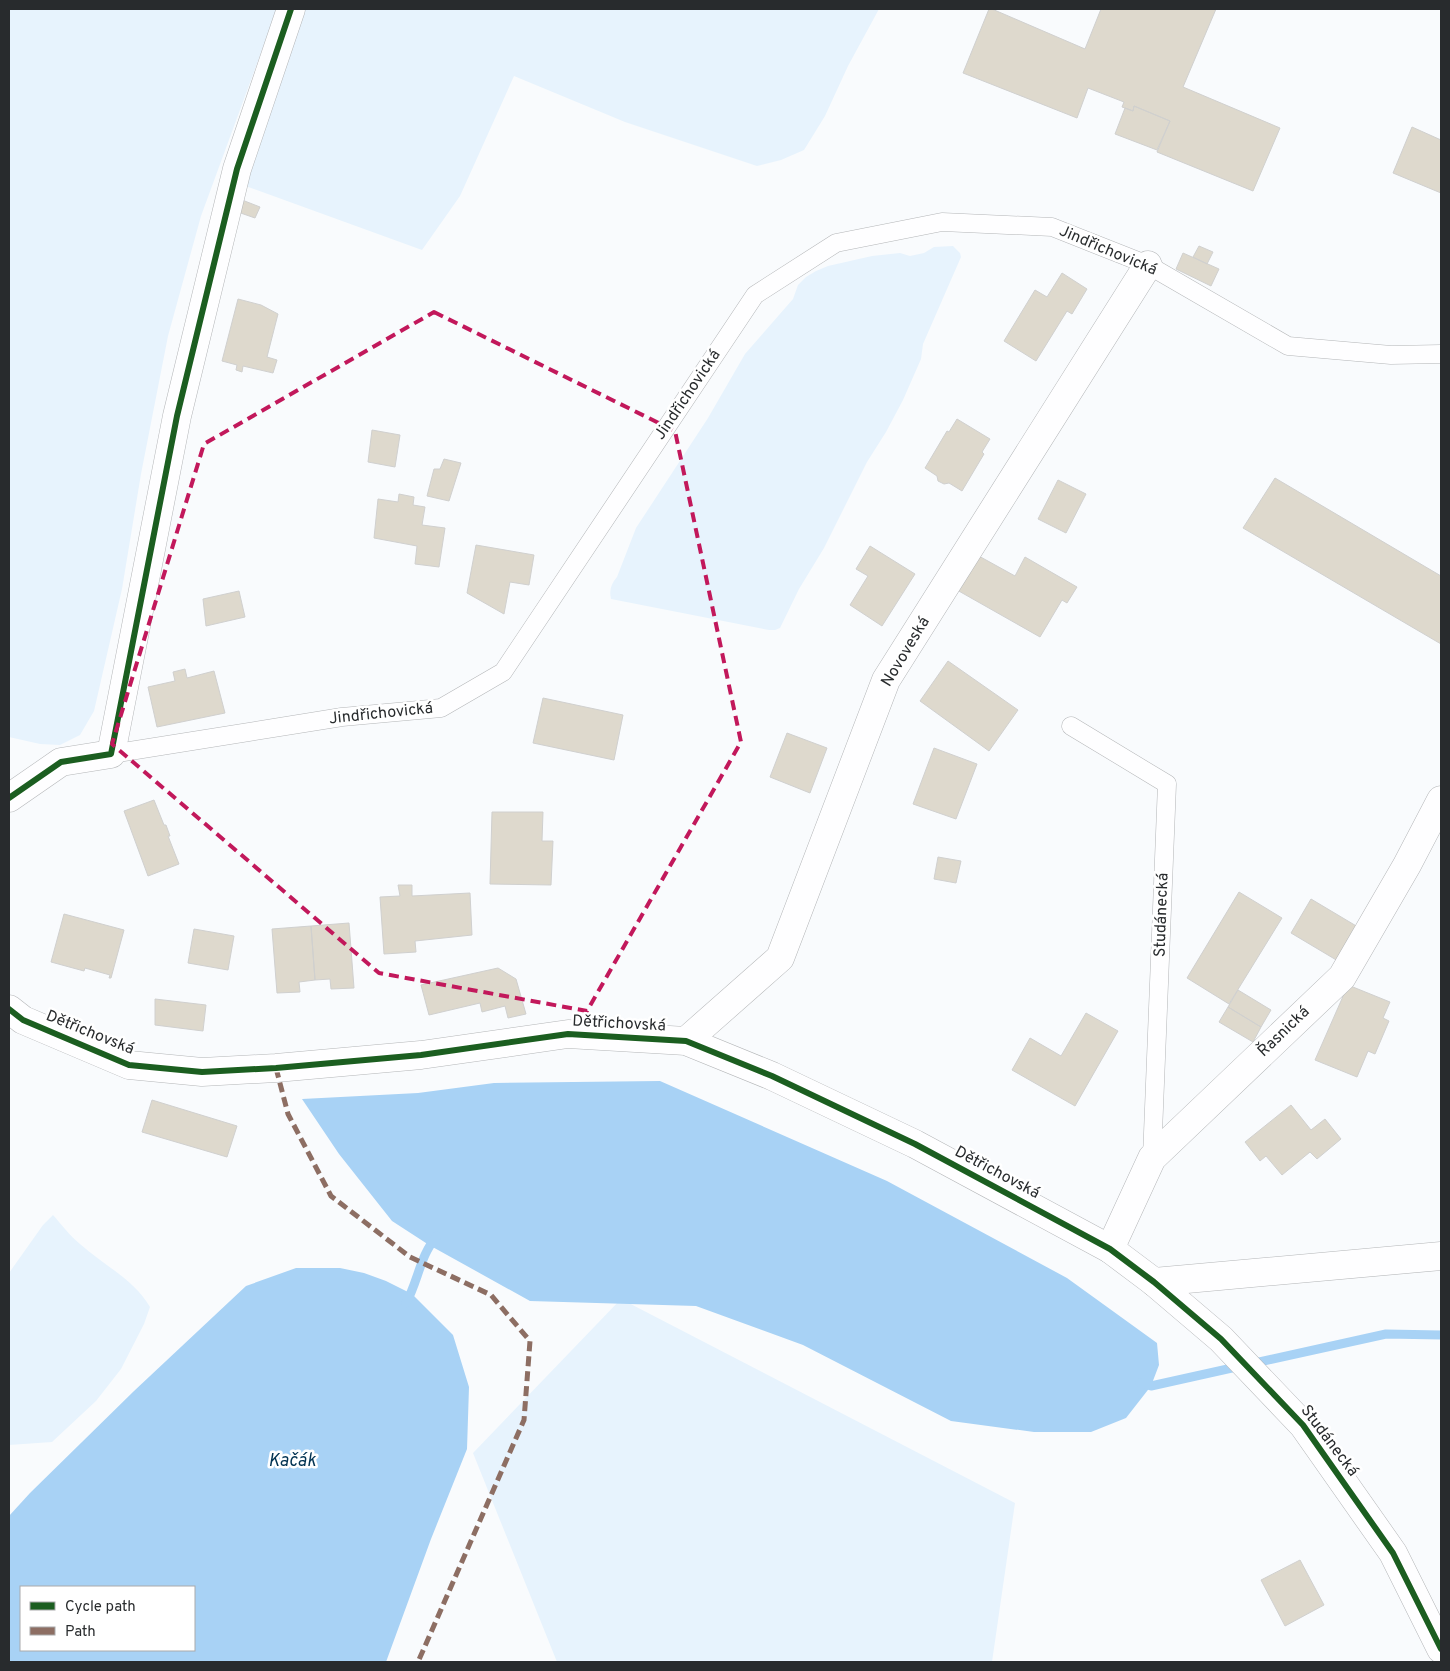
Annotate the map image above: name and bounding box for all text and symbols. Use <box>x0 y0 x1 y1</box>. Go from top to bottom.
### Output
street label: Jindřichovická <box>1056 221 1160 281</box>
street label: Jindřichovická <box>650 346 726 444</box>
street label: Novoveská <box>877 613 935 691</box>
street label: Jindřichovická <box>328 699 434 729</box>
street label: Studánecká <box>1151 872 1173 958</box>
street label: Řasnická <box>1253 1001 1314 1062</box>
street label: Dětřichovská <box>43 1006 137 1060</box>
street label: Dětřichovská <box>572 1012 666 1036</box>
street label: Dětřichovská <box>951 1142 1043 1204</box>
street label: Studánecká <box>1296 1401 1362 1481</box>
water label: Kačák <box>268 1450 317 1473</box>
legend <box>20 1586 195 1651</box>
text: Cycle path <box>65 1598 136 1617</box>
text: Path <box>65 1623 96 1642</box>

